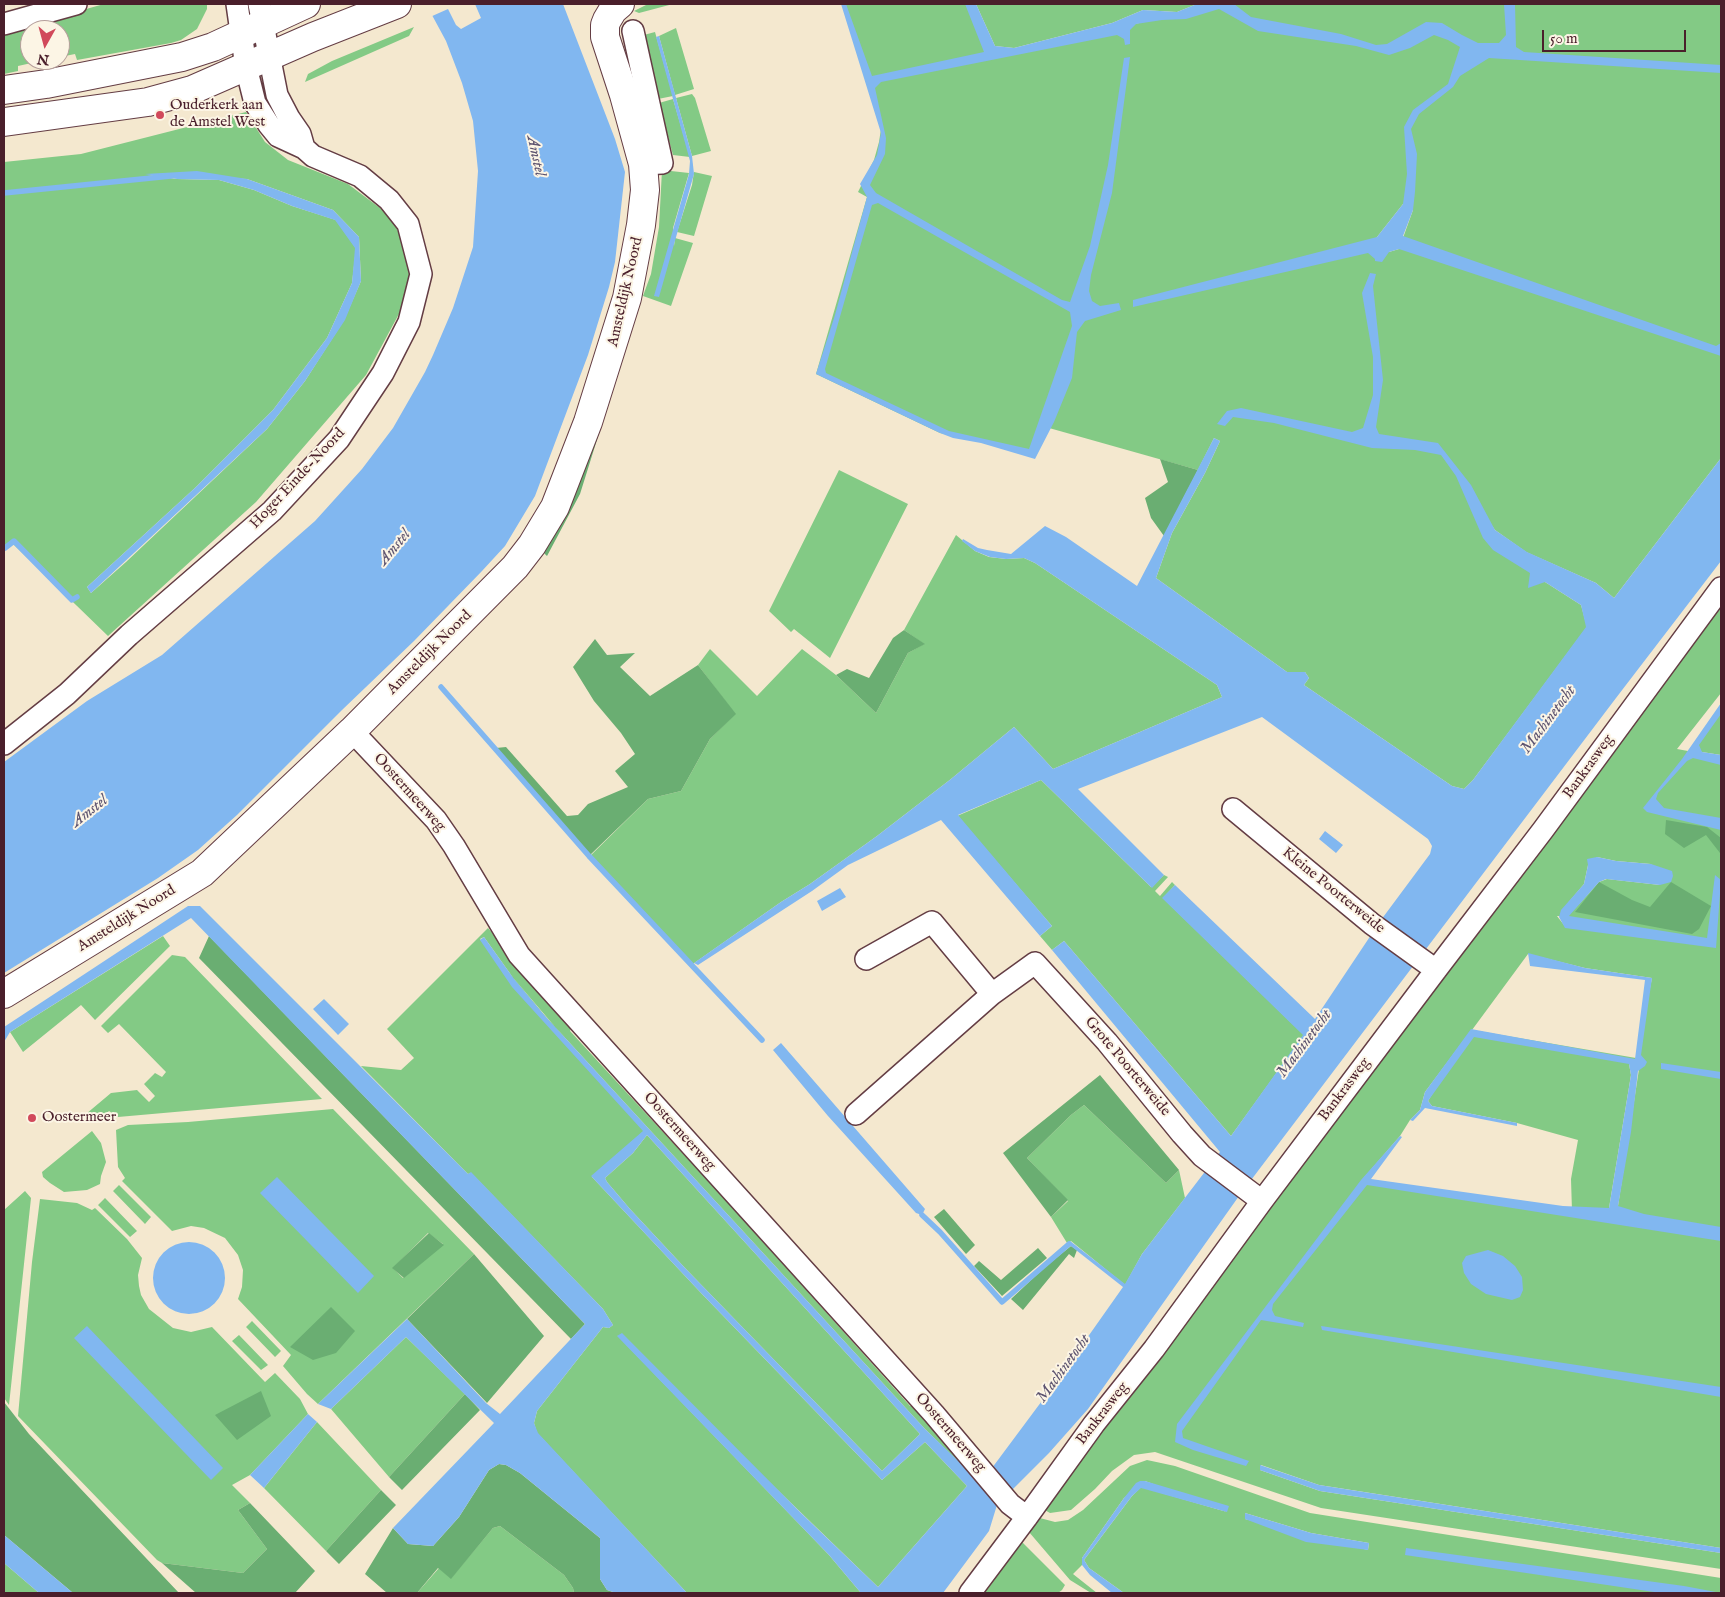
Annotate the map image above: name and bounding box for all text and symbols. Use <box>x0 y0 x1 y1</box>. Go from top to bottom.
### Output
north arrow <box>20 20 70 70</box>
scale bar <box>1545 20 1689 52</box>
text: 50 m <box>1550 29 1578 48</box>
text: N <box>36 49 50 69</box>
place label: Ouderkerk aan de Amstel West <box>170 97 265 132</box>
marker: Ouderkerk aan de Amstel West <box>154 109 166 121</box>
water label: Amstel <box>521 134 549 178</box>
street label: Amsteldijk Noord <box>605 235 647 349</box>
street label: Hoger Einde-Noord <box>247 425 349 533</box>
water label: Amstel <box>375 526 415 570</box>
street label: Amsteldijk Noord <box>384 607 476 699</box>
water label: Machinetocht <box>1517 682 1581 758</box>
street label: Bankrasweg <box>1560 732 1618 802</box>
street label: Oostermeerweg <box>369 750 449 836</box>
water label: Amstel <box>68 792 112 832</box>
street label: Kleine Poorterweide <box>1278 844 1388 938</box>
street label: Amsteldijk Noord <box>75 882 179 956</box>
water label: Machinetocht <box>1273 1006 1337 1082</box>
street label: Grote Poorterweide <box>1080 1014 1174 1120</box>
street label: Bankrasweg <box>1315 1055 1375 1125</box>
street label: Oostermeerweg <box>639 1089 719 1175</box>
place label: Oostermeer <box>42 1109 116 1127</box>
marker: Oostermeer <box>26 1112 38 1124</box>
water label: Machinetocht <box>1033 1331 1095 1407</box>
street label: Bankrasweg <box>1073 1379 1133 1449</box>
street label: Oostermeerweg <box>911 1390 989 1476</box>

